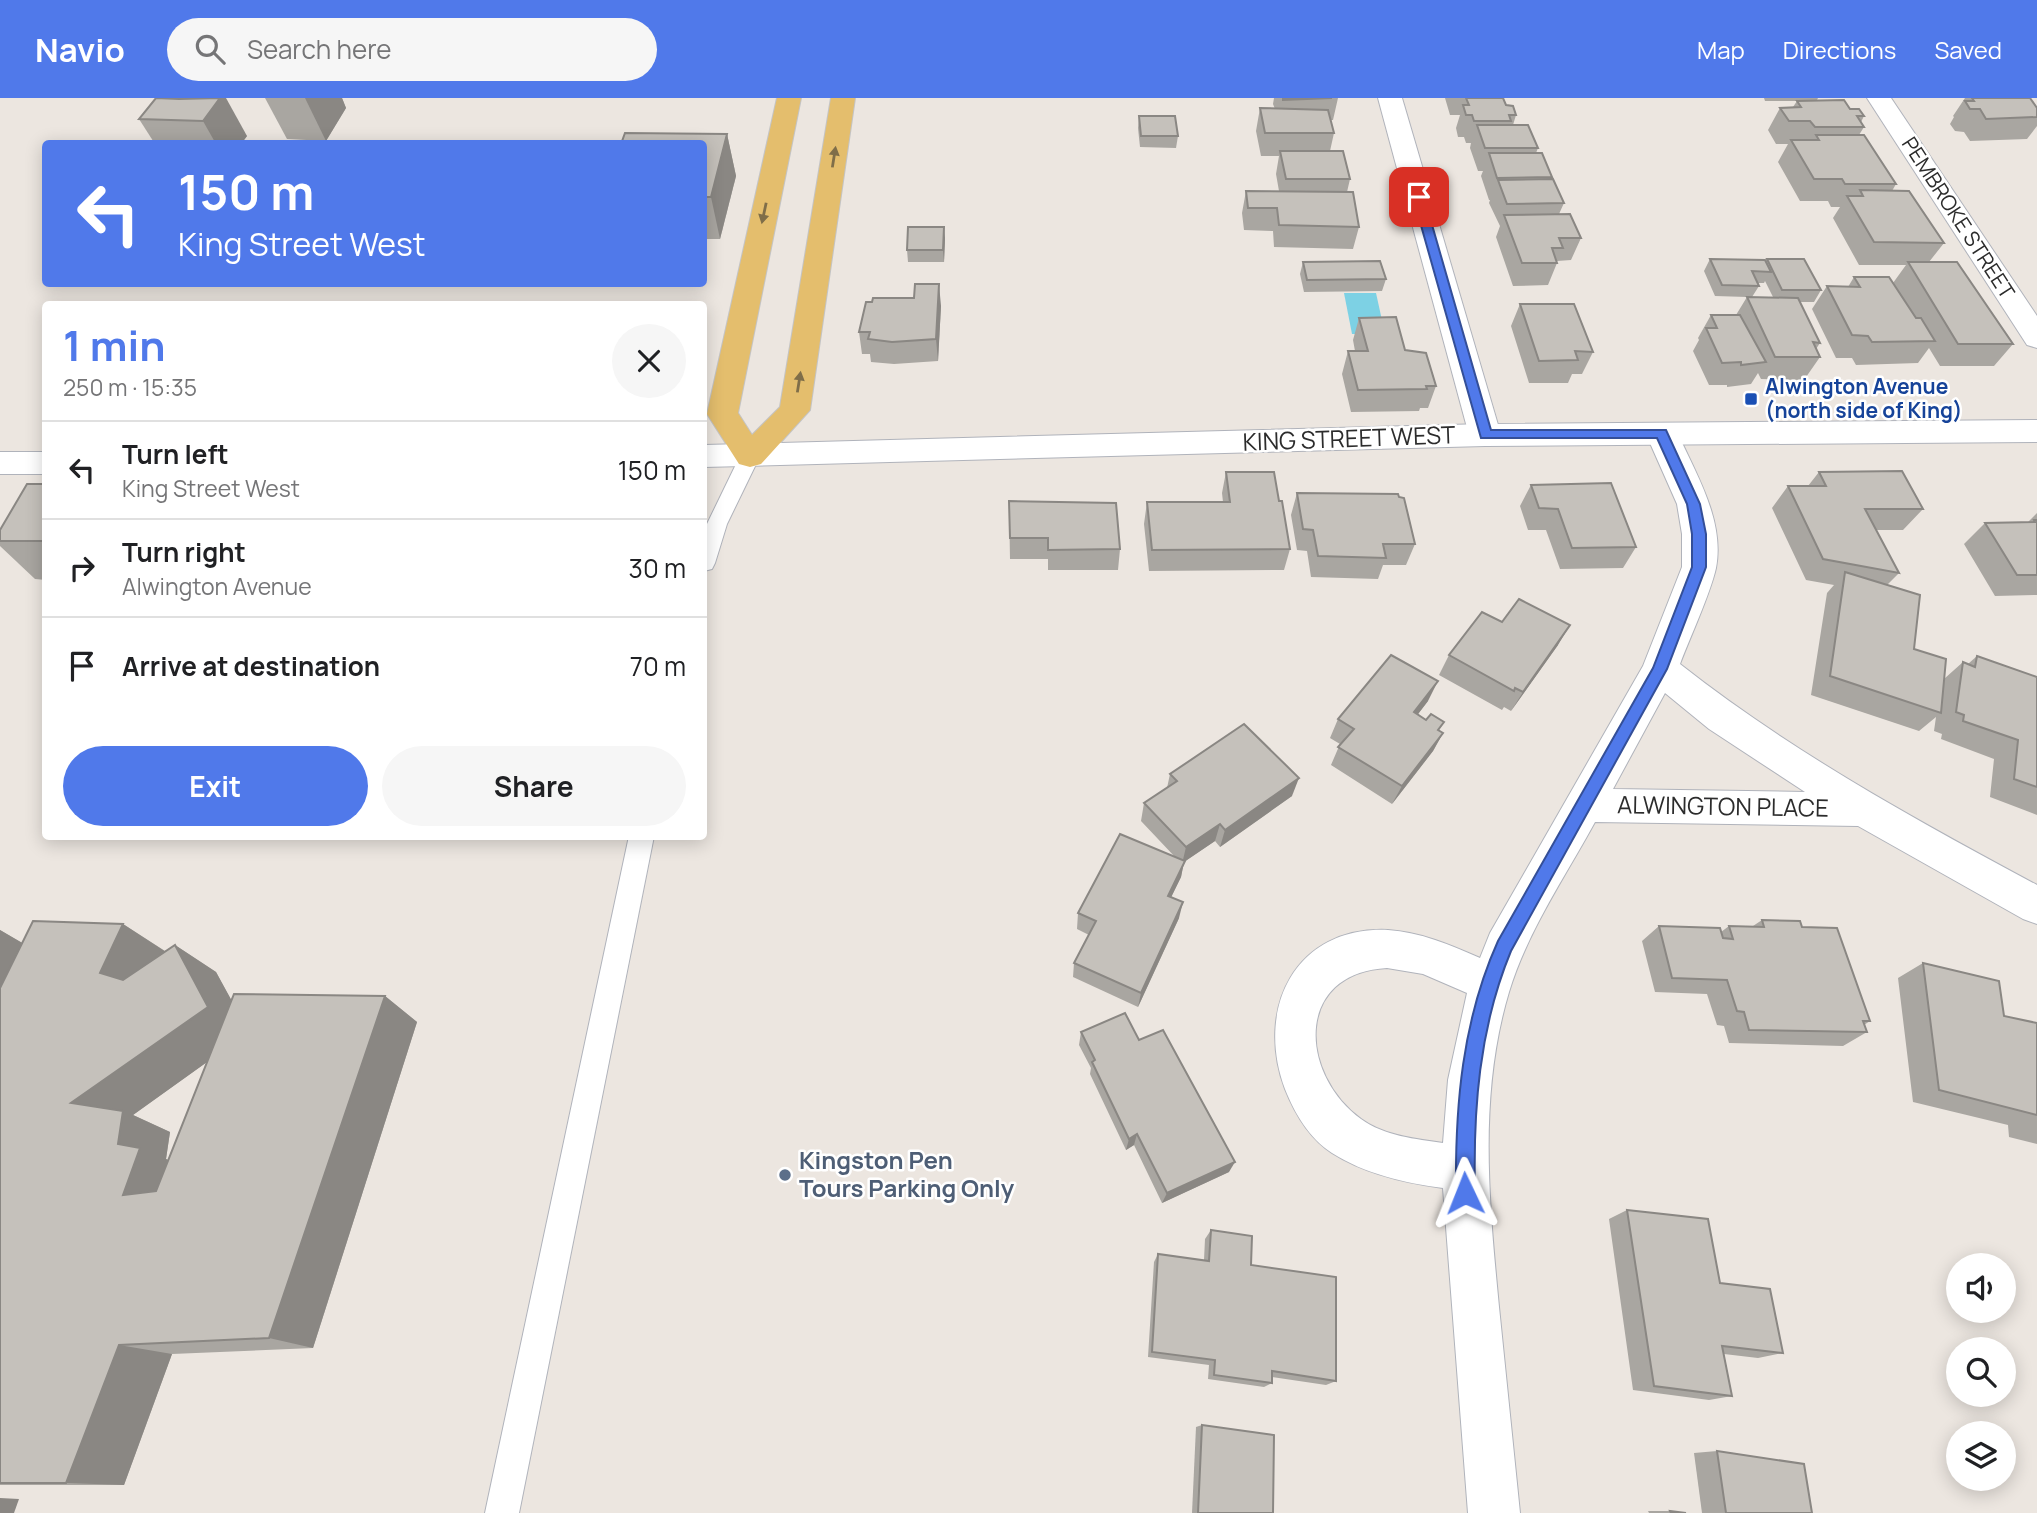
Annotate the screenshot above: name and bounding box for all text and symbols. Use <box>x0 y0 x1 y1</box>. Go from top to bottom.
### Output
search box <box>167 18 657 81</box>
text: Navio <box>35 27 125 72</box>
icon: search <box>191 30 229 68</box>
text: Search here <box>247 31 391 67</box>
text: Map <box>1697 33 1745 66</box>
text: Directions <box>1783 33 1896 66</box>
text: Saved <box>1934 33 2002 66</box>
street label: PEMBROKE STREET <box>1896 131 2022 304</box>
one-way arrow <box>829 146 840 168</box>
text: 150 m <box>178 158 314 225</box>
pin <box>1389 167 1449 227</box>
icon: left <box>63 168 154 259</box>
icon: arrive <box>1400 178 1438 216</box>
one-way arrow <box>759 202 770 224</box>
text: King Street West <box>178 222 426 266</box>
text: 1 min <box>63 316 166 374</box>
button: close <box>612 324 686 398</box>
text: 250 m · 15:35 <box>63 371 197 403</box>
one-way arrow <box>794 371 805 393</box>
place label: Alwington Avenue (north side of King) <box>1765 372 1963 424</box>
marker: Alwington Avenue (north side of King) <box>1743 391 1759 407</box>
street label: KING STREET WEST <box>1242 417 1456 458</box>
text: Turn left <box>122 436 229 472</box>
icon: left <box>63 451 101 489</box>
text: 150 m <box>618 452 686 488</box>
text: King Street West <box>122 472 300 504</box>
text: Turn right <box>122 534 246 570</box>
icon: right <box>63 549 101 587</box>
text: 30 m <box>629 550 686 586</box>
text: Alwington Avenue <box>122 570 312 602</box>
icon: arrive <box>63 647 101 685</box>
text: Arrive at destination <box>122 648 380 684</box>
text: 70 m <box>630 648 686 684</box>
button: Exit <box>63 746 368 826</box>
button: Share <box>382 746 686 826</box>
street label: ALWINGTON PLACE <box>1617 787 1829 824</box>
place label: Kingston Pen Tours Parking Only <box>799 1143 1015 1204</box>
position arrow <box>1428 1156 1502 1230</box>
marker: Kingston Pen Tours Parking Only <box>777 1167 793 1183</box>
map controls <box>1946 1253 2016 1491</box>
button: sound <box>1946 1253 2016 1323</box>
button: search <box>1946 1337 2016 1407</box>
button: layers <box>1946 1421 2016 1491</box>

